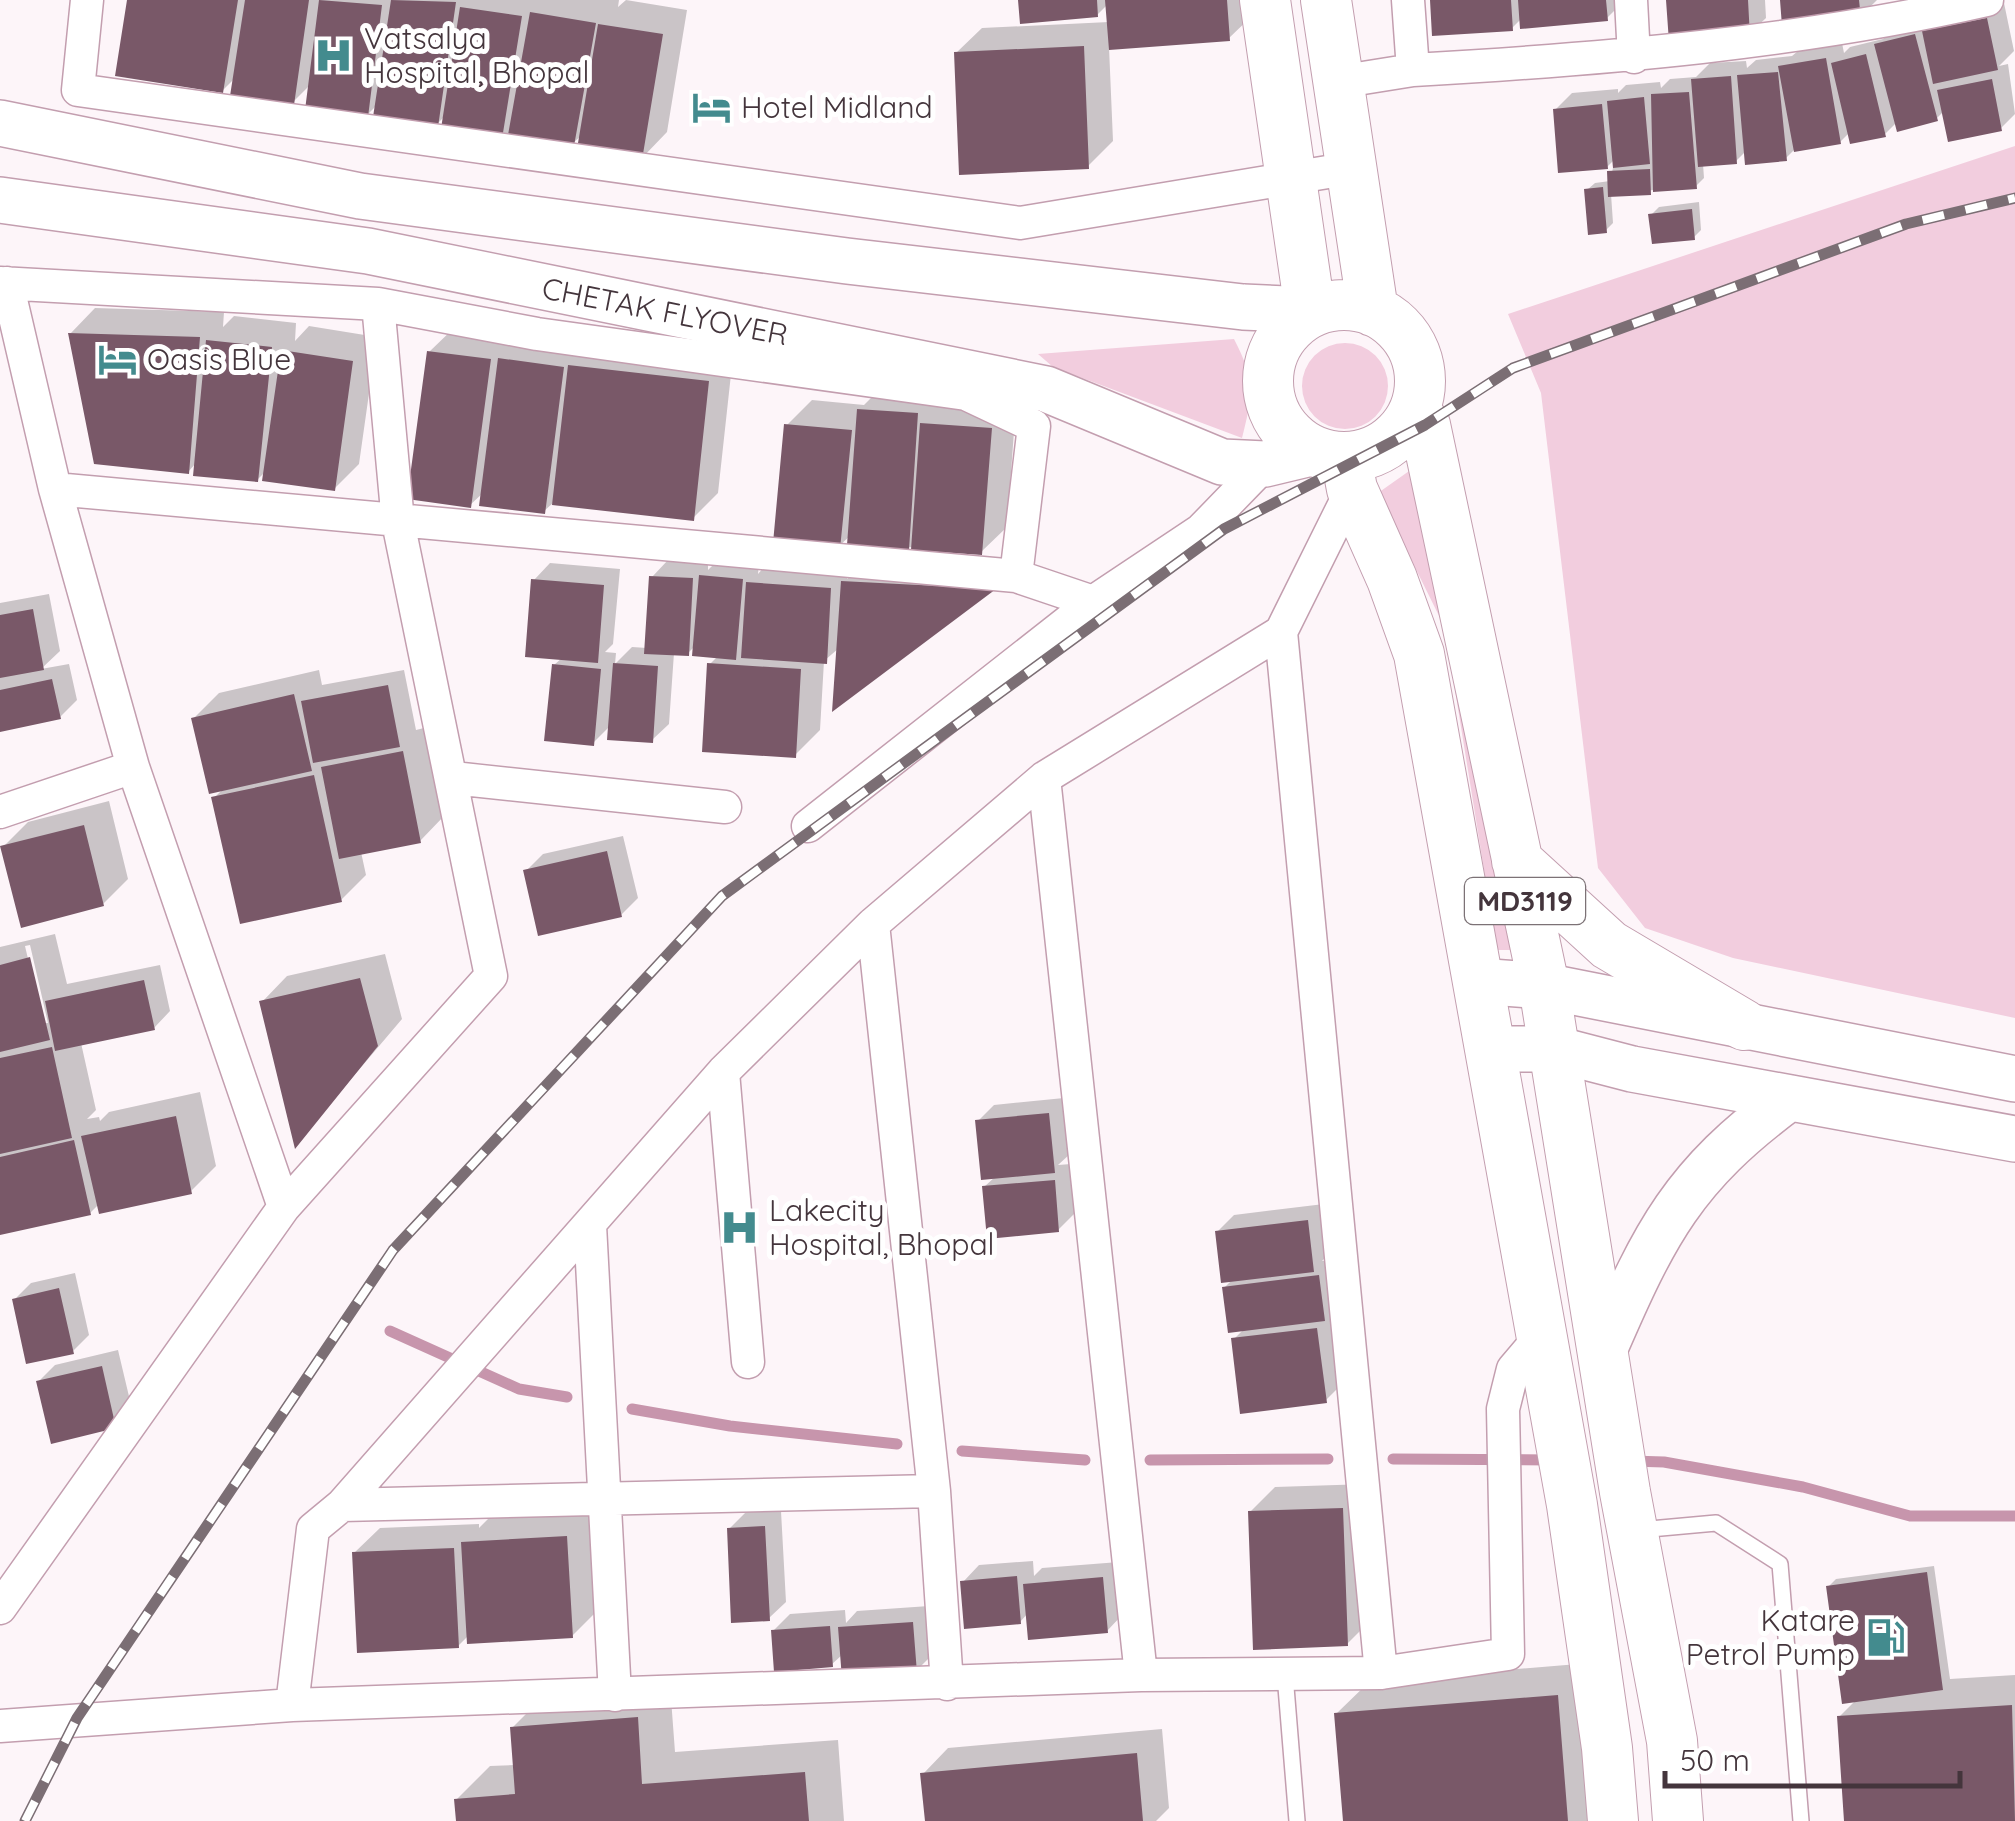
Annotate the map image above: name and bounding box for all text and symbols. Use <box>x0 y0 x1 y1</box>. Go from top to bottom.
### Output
place label: Vatsalya Hospital, Bhopal <box>364 19 590 91</box>
hospital icon: Vatsalya Hospital, Bhopal <box>313 35 355 77</box>
hotel icon: Hotel Midland <box>690 87 732 129</box>
place label: Hotel Midland <box>741 88 933 126</box>
street label: CHETAK FLYOVER <box>539 269 791 353</box>
hotel icon: Oasis Blue <box>96 339 138 381</box>
place label: Oasis Blue <box>147 340 291 378</box>
road number: MD3119 <box>1465 878 1585 924</box>
place label: Lakecity Hospital, Bhopal <box>769 1191 995 1263</box>
hospital icon: Lakecity Hospital, Bhopal <box>718 1207 760 1249</box>
place label: Katare Petrol Pump <box>1686 1601 1855 1673</box>
fuel station icon: Katare Petrol Pump <box>1864 1617 1906 1659</box>
scale bar <box>1665 1726 1960 1788</box>
text: 50 m <box>1680 1741 1750 1779</box>

